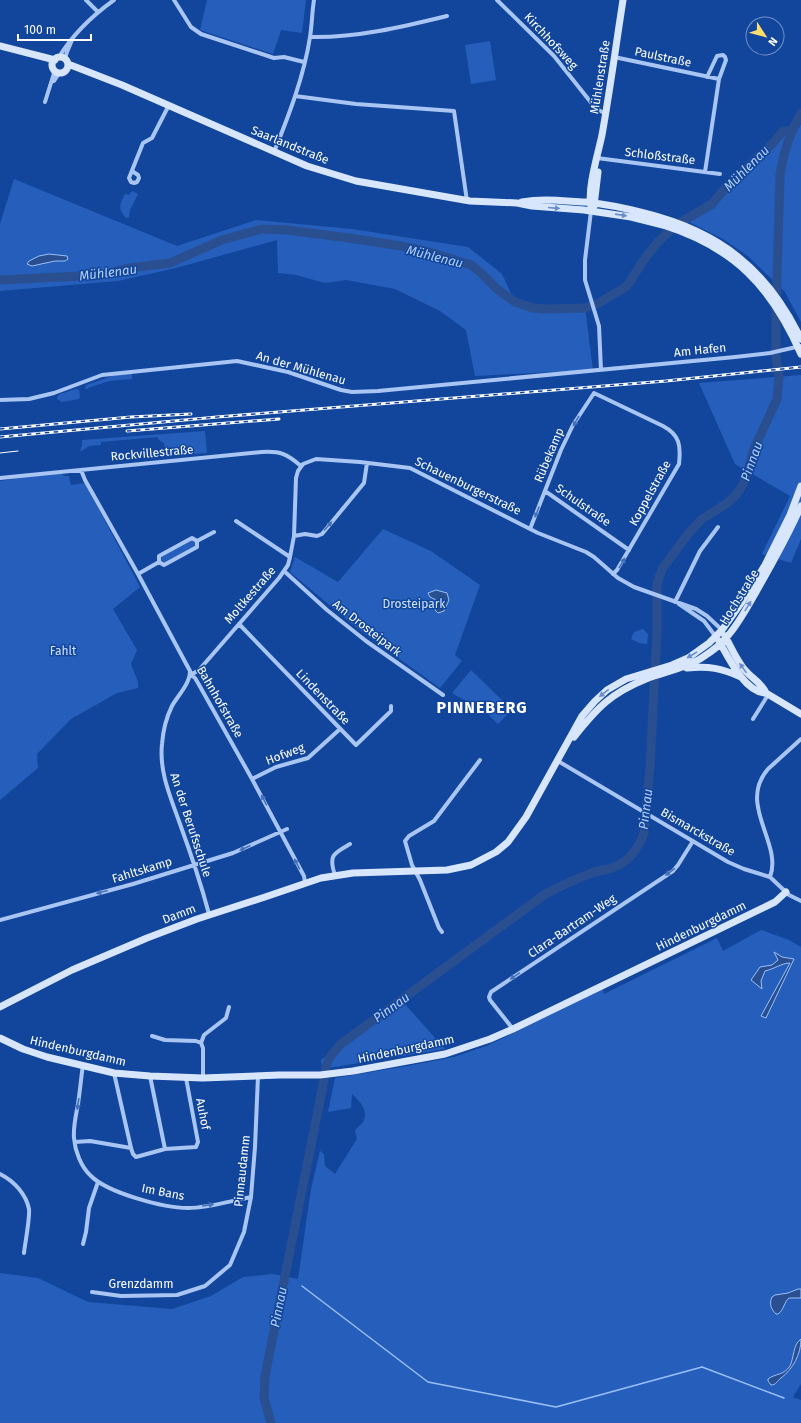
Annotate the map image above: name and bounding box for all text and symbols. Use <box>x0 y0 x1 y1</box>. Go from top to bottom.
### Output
street label: Kirchhofsweg <box>521 10 581 73</box>
scale bar <box>18 16 91 42</box>
north arrow <box>745 16 785 56</box>
text: 100 m <box>24 23 56 37</box>
text: N <box>765 35 780 48</box>
street label: Mühlenstraße <box>587 39 613 115</box>
street label: Paulstraße <box>633 44 693 70</box>
street label: Saarlandstraße <box>249 123 331 167</box>
water label: Mühlenau <box>721 143 772 194</box>
street label: Schloßstraße <box>624 145 696 167</box>
one-way arrow <box>548 204 560 211</box>
one-way arrow <box>614 212 627 218</box>
water label: Mühlenau <box>405 242 465 271</box>
water label: Mühlenau <box>78 262 138 283</box>
street label: Am Hafen <box>673 340 727 360</box>
street label: An der Mühlenau <box>255 349 347 387</box>
one-way arrow <box>572 415 579 427</box>
street label: Rübekamp <box>531 426 567 484</box>
water label: Pinnau <box>737 439 766 483</box>
street label: Rockvillestraße <box>110 442 194 464</box>
street label: Schauenburgerstraße <box>413 454 523 518</box>
street label: Koppelstraße <box>626 458 674 528</box>
street label: Schulstraße <box>553 481 613 529</box>
one-way arrow <box>533 507 539 519</box>
one-way arrow <box>324 521 333 532</box>
one-way arrow <box>618 557 625 569</box>
street label: Moltkestraße <box>221 564 279 626</box>
street label: Hochstraße <box>717 567 761 627</box>
street label: Am Drosteipark <box>330 597 405 660</box>
park label: Drosteipark <box>382 597 446 611</box>
one-way arrow <box>744 601 752 611</box>
park label: Fahlt <box>50 644 77 658</box>
one-way arrow <box>686 652 698 659</box>
one-way arrow <box>740 663 748 673</box>
street label: Bahnhofstraße <box>194 664 246 740</box>
street label: Lindenstraße <box>293 666 353 728</box>
one-way arrow <box>599 689 610 697</box>
district label: PINNEBERG <box>436 698 528 717</box>
street label: Hofweg <box>264 740 307 768</box>
street label: An der Berufsschule <box>168 771 214 879</box>
water label: Pinnau <box>636 788 655 830</box>
one-way arrow <box>260 794 267 806</box>
street label: Bismarckstraße <box>658 805 738 859</box>
one-way arrow <box>240 845 251 851</box>
street label: Fahltskamp <box>110 854 174 886</box>
one-way arrow <box>294 858 301 870</box>
one-way arrow <box>665 868 675 876</box>
one-way arrow <box>96 890 109 896</box>
street label: Clara-Bartram-Weg <box>525 891 619 961</box>
street label: Hindenburgdamm <box>654 898 748 954</box>
street label: Damm <box>160 901 198 927</box>
one-way arrow <box>510 972 520 980</box>
water label: Pinnau <box>370 989 412 1026</box>
street label: Hindenburgdamm <box>357 1032 455 1066</box>
street label: Hindenburgdamm <box>29 1033 127 1069</box>
street label: Auhof <box>193 1097 213 1132</box>
one-way arrow <box>75 1098 81 1110</box>
street label: Pinnaudamm <box>231 1134 253 1208</box>
street label: Im Bans <box>140 1181 186 1203</box>
one-way arrow <box>202 1202 214 1208</box>
street label: Grenzdamm <box>109 1277 173 1291</box>
water label: Pinnau <box>267 1286 290 1329</box>

